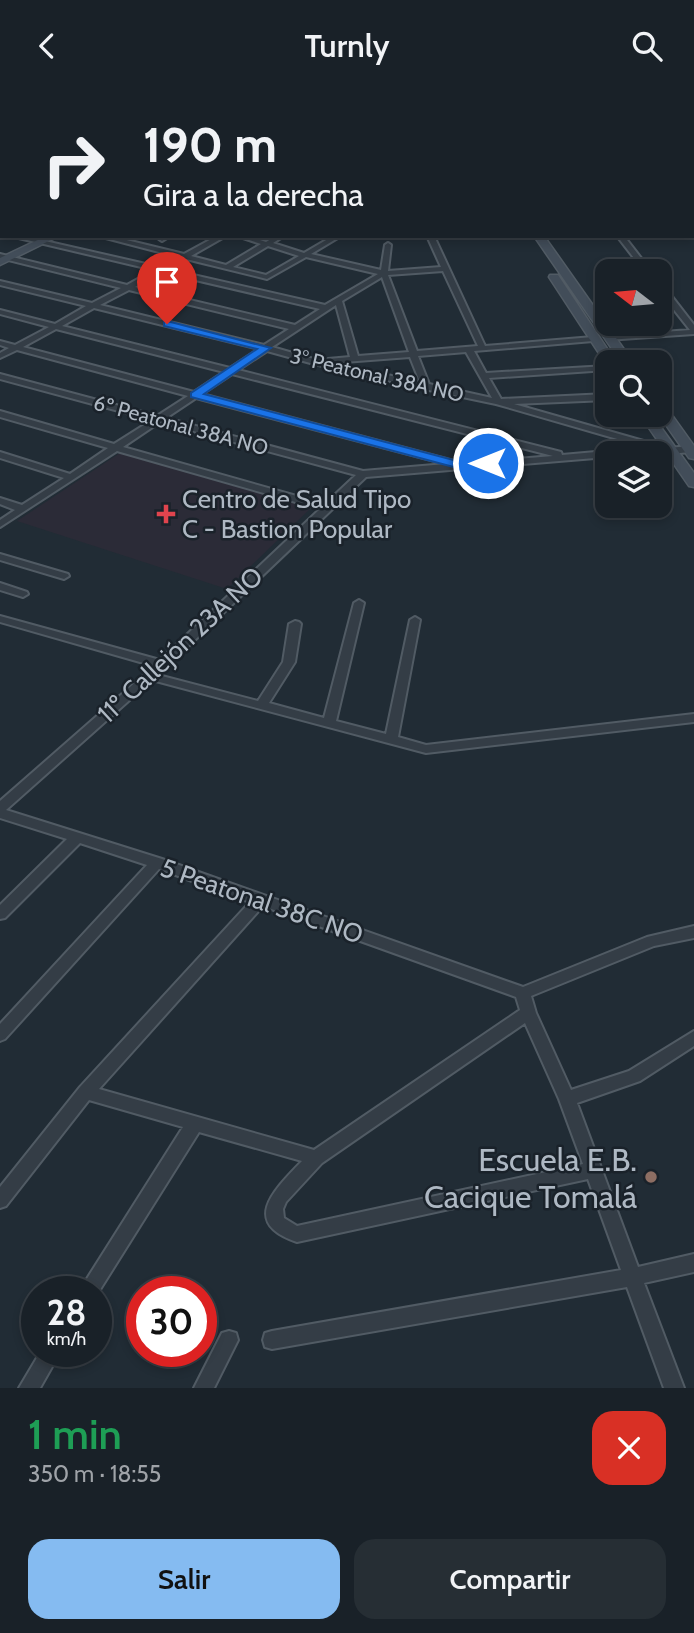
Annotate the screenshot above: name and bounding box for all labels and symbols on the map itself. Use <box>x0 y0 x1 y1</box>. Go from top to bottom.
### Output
pin <box>137 252 197 324</box>
north arrow <box>595 259 672 336</box>
street label: 3° Peatonal 38A NO <box>288 343 466 407</box>
street label: 6º Peatonal 38A NO <box>91 390 271 460</box>
position arrow <box>451 426 525 500</box>
place label: Centro de Salud Tipo C - Bastion Popular <box>182 483 411 545</box>
marker: Centro de Salud Tipo C - Bastion Popular <box>156 504 176 524</box>
street label: 11º Callejón 23A NO <box>91 560 269 730</box>
street label: 5 Peatonal 38C NO <box>157 851 367 951</box>
place label: Escuela E.B. Cacique Tomalá <box>424 1140 638 1216</box>
marker: Escuela E.B. Cacique Tomalá <box>643 1169 659 1185</box>
speed limit sign: 30 <box>126 1276 217 1367</box>

